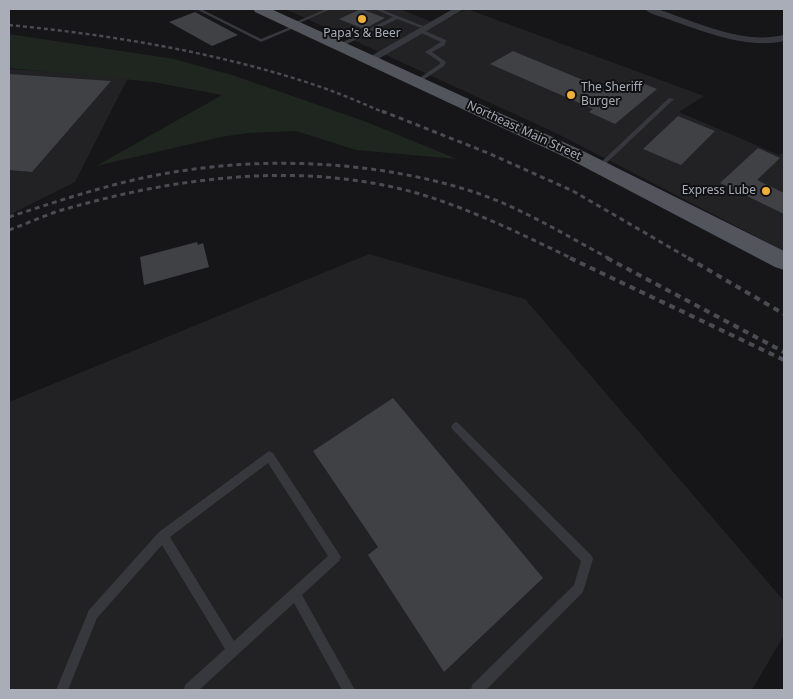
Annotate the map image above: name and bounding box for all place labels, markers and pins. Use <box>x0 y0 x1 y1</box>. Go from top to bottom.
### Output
marker: Papa's & Beer <box>356 13 368 25</box>
place label: Papa's & Beer <box>323 27 401 41</box>
place label: The Sheriff Burger <box>581 81 642 109</box>
marker: The Sheriff Burger <box>565 89 577 101</box>
place label: Express Lube <box>682 184 756 198</box>
marker: Express Lube <box>760 185 772 197</box>

